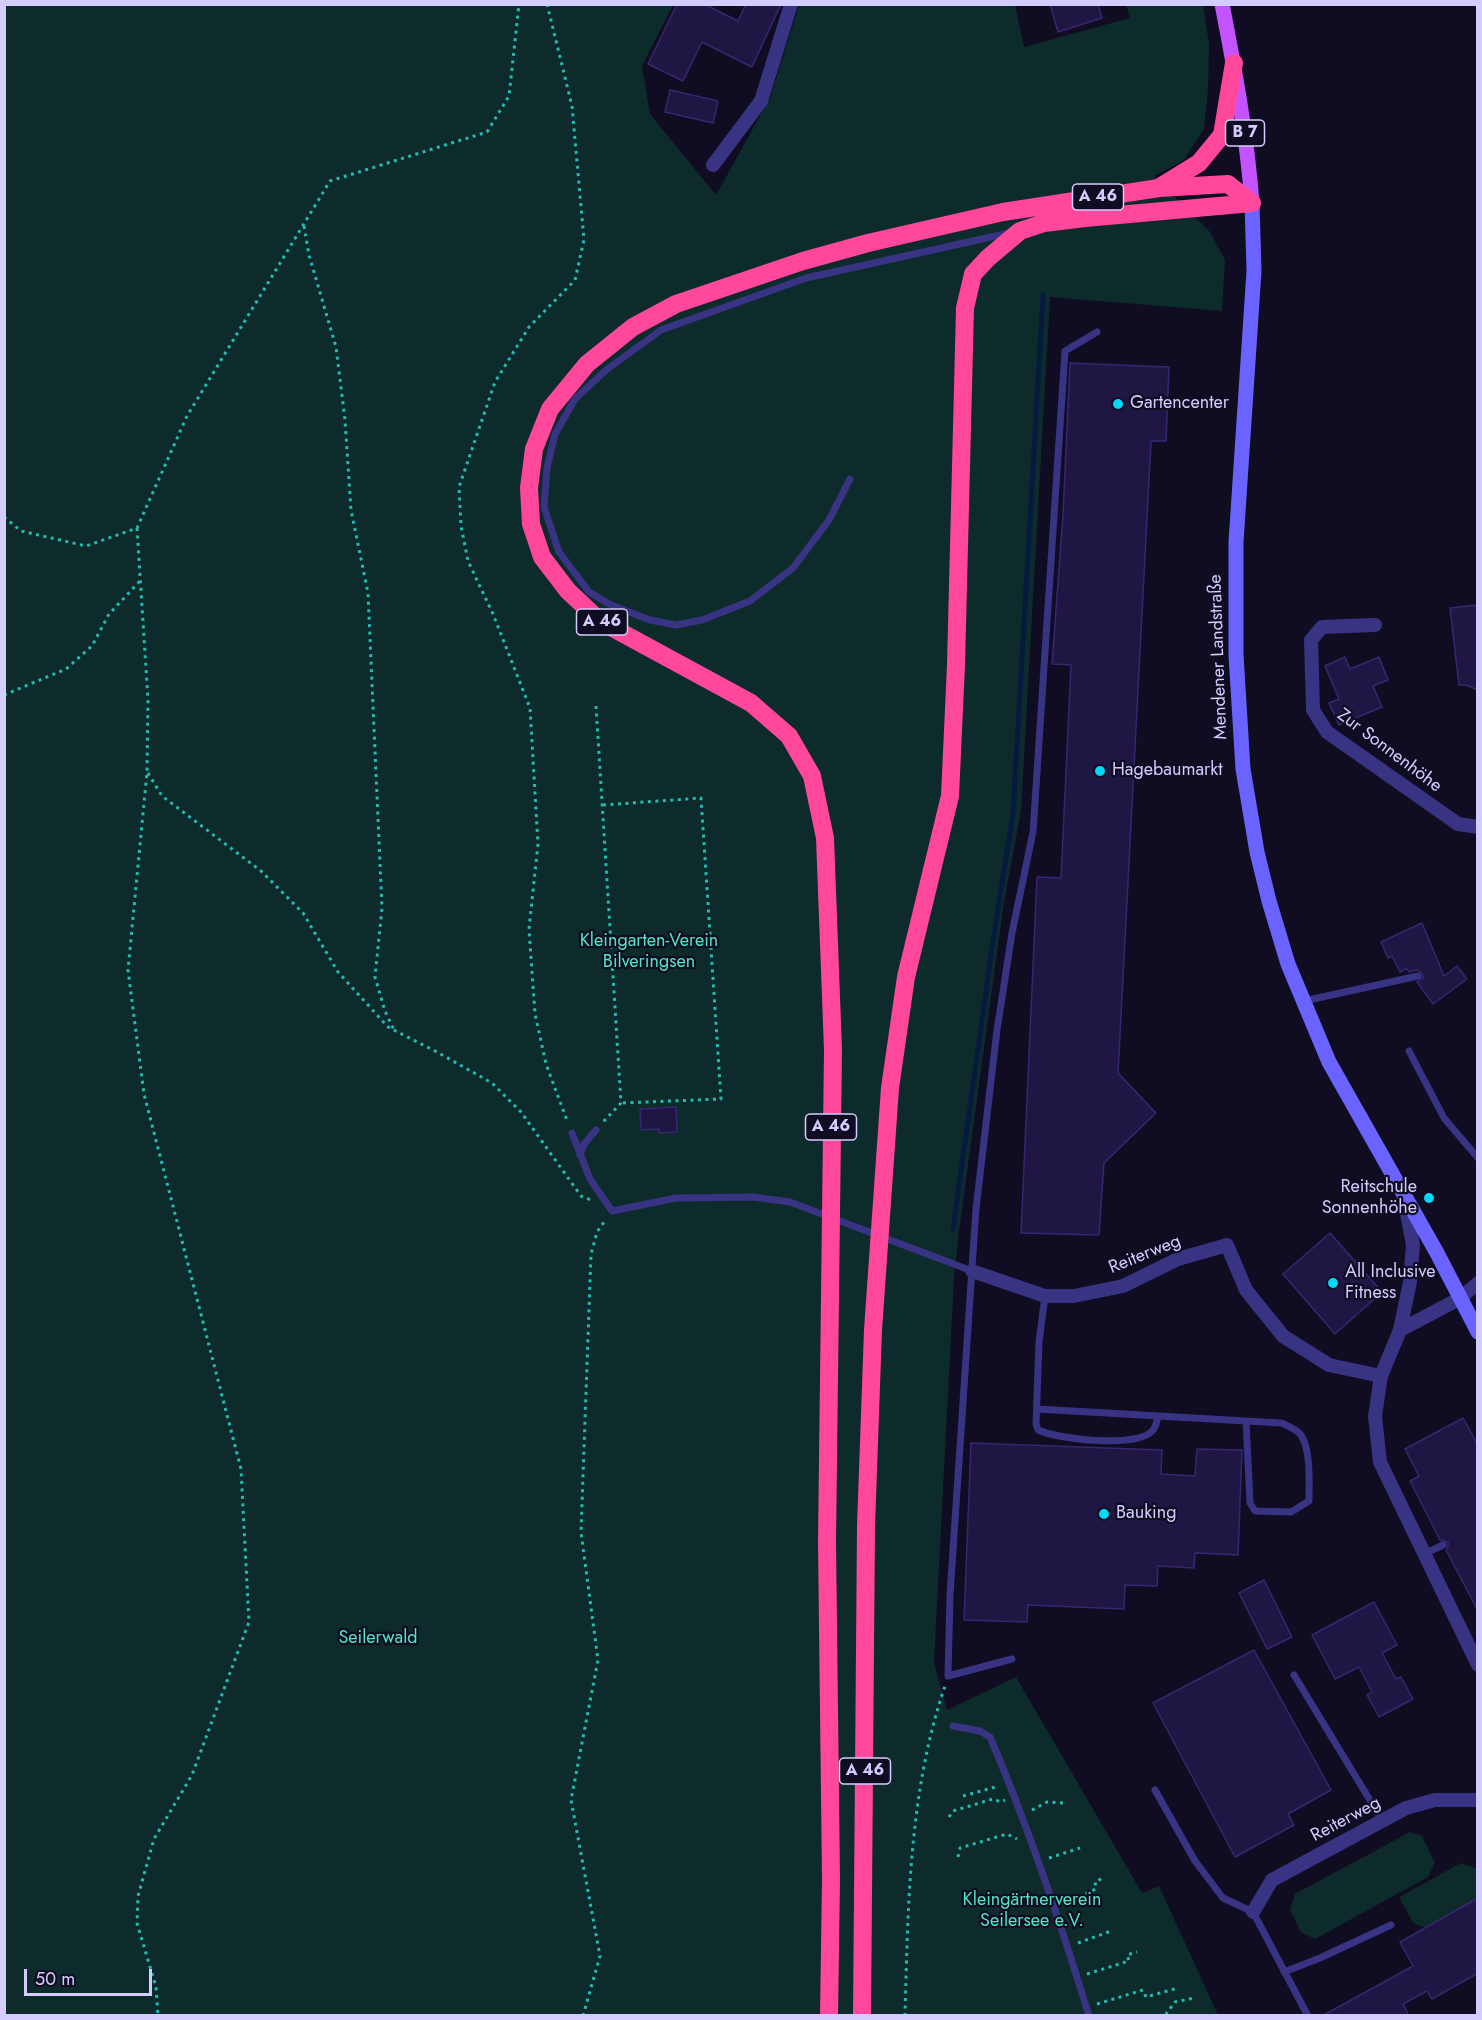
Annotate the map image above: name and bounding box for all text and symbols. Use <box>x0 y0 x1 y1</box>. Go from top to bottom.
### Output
road number: B 7 <box>1226 120 1264 146</box>
road number: A 46 <box>1072 184 1124 210</box>
place label: Gartencenter <box>1130 393 1229 415</box>
marker: Gartencenter <box>1111 397 1125 411</box>
street label: Mendener Landstraße <box>1205 574 1233 740</box>
road number: A 46 <box>576 609 628 635</box>
street label: Zur Sonnenhöhe <box>1332 705 1446 797</box>
place label: Hagebaumarkt <box>1112 760 1223 782</box>
marker: Hagebaumarkt <box>1093 764 1107 778</box>
park label: Kleingarten-Verein Bilveringsen <box>580 931 718 974</box>
road number: A 46 <box>806 1114 856 1140</box>
place label: Reitschule Sonnenhöhe <box>1322 1177 1417 1220</box>
marker: Reitschule Sonnenhöhe <box>1422 1191 1436 1205</box>
street label: Reiterweg <box>1106 1231 1184 1279</box>
place label: All Inclusive Fitness <box>1345 1262 1435 1304</box>
marker: All Inclusive Fitness <box>1326 1276 1340 1290</box>
place label: Bauking <box>1116 1503 1176 1525</box>
marker: Bauking <box>1097 1507 1111 1521</box>
park label: Seilerwald <box>338 1628 418 1650</box>
road number: A 46 <box>840 1758 890 1784</box>
street label: Reiterweg <box>1307 1793 1385 1847</box>
park label: Kleingärtnerverein Seilersee e.V. <box>963 1890 1101 1932</box>
scale bar <box>27 1957 154 1995</box>
text: 50 m <box>35 1966 75 1992</box>

